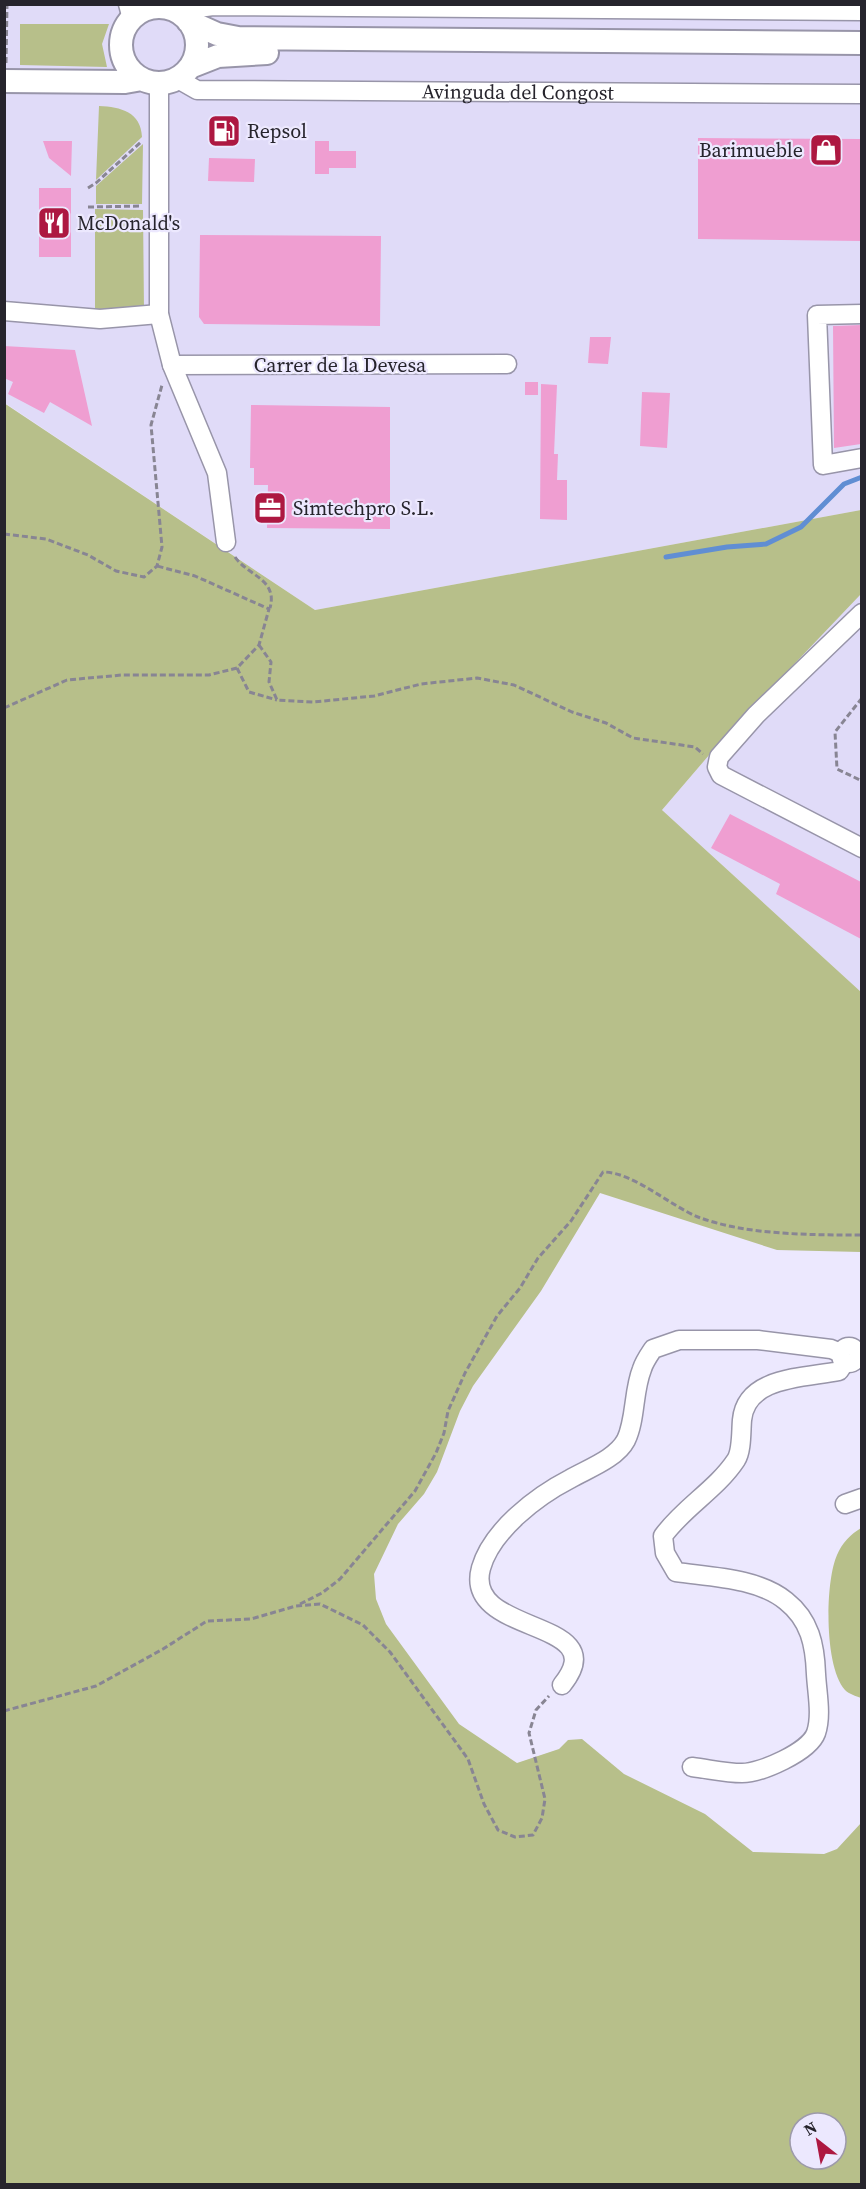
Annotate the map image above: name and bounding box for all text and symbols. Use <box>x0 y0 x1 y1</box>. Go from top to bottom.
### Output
street label: Avinguda del Congost <box>422 77 614 107</box>
fuel station icon: Repsol <box>206 113 242 149</box>
place label: Repsol <box>247 117 307 145</box>
shop icon: Barimueble <box>808 132 844 168</box>
place label: Barimueble <box>699 136 803 164</box>
restaurant icon: McDonald's <box>36 205 72 241</box>
place label: McDonald's <box>77 209 180 237</box>
street label: Carrer de la Devesa <box>254 351 427 379</box>
office icon: Simtechpro S.L. <box>252 490 288 526</box>
place label: Simtechpro S.L. <box>293 494 434 522</box>
north arrow <box>788 2111 848 2171</box>
text: N <box>800 2116 821 2141</box>

